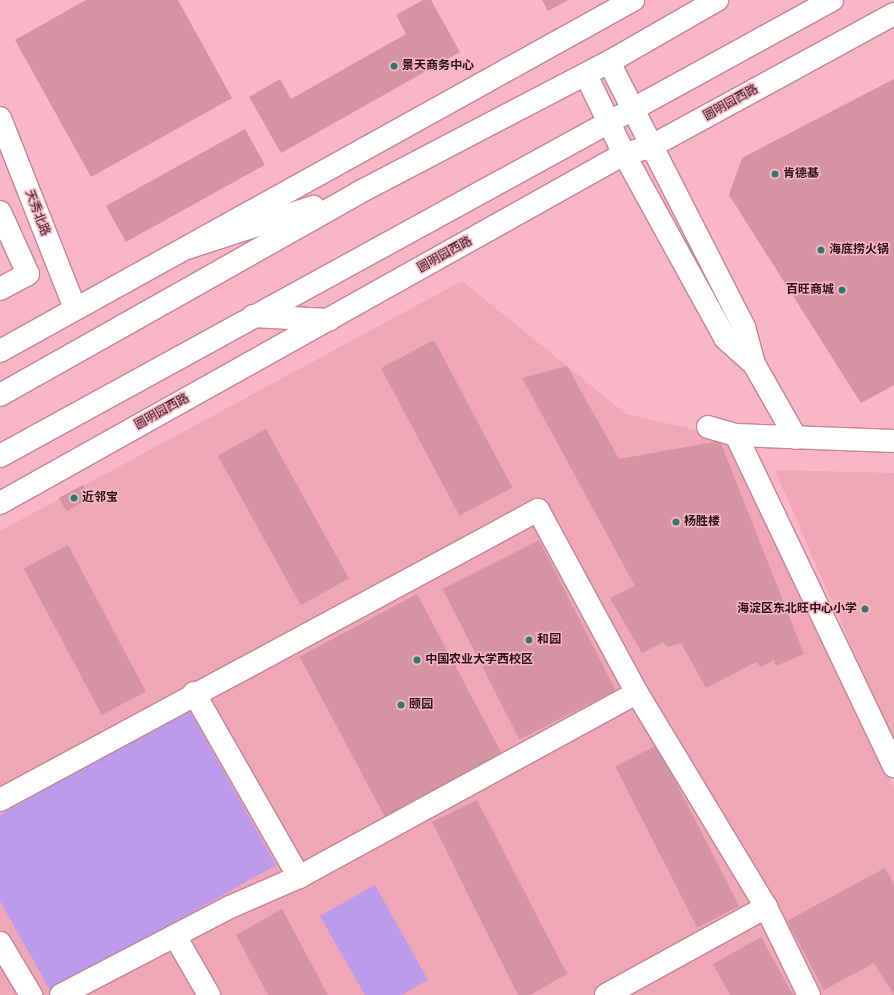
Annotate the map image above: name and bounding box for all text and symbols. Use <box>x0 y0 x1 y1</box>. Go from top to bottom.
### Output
place label: 景天商务中心 <box>402 59 474 73</box>
marker: 景天商务中心 <box>389 61 399 71</box>
street label: 圆明园西路 <box>701 82 761 124</box>
place label: 肯德基 <box>783 167 819 181</box>
marker: 肯德基 <box>770 169 780 179</box>
street label: 天秀北路 <box>22 188 52 238</box>
street label: 圆明园西路 <box>415 234 475 276</box>
place label: 海底捞火锅 <box>829 243 889 257</box>
marker: 海底捞火锅 <box>816 245 826 255</box>
place label: 百旺商城 <box>786 283 834 297</box>
marker: 百旺商城 <box>837 285 847 295</box>
street label: 圆明园西路 <box>132 391 192 433</box>
place label: 近邻宝 <box>82 491 118 505</box>
marker: 近邻宝 <box>69 493 79 503</box>
place label: 杨胜楼 <box>684 515 720 529</box>
marker: 杨胜楼 <box>671 517 681 527</box>
place label: 海淀区东北旺中心小学 <box>737 602 857 616</box>
marker: 海淀区东北旺中心小学 <box>860 604 870 614</box>
place label: 和园 <box>537 633 561 647</box>
marker: 和园 <box>524 635 534 645</box>
place label: 中国农业大学西校区 <box>425 653 533 667</box>
marker: 中国农业大学西校区 <box>412 655 422 665</box>
place label: 颐园 <box>409 698 433 712</box>
marker: 颐园 <box>396 700 406 710</box>

